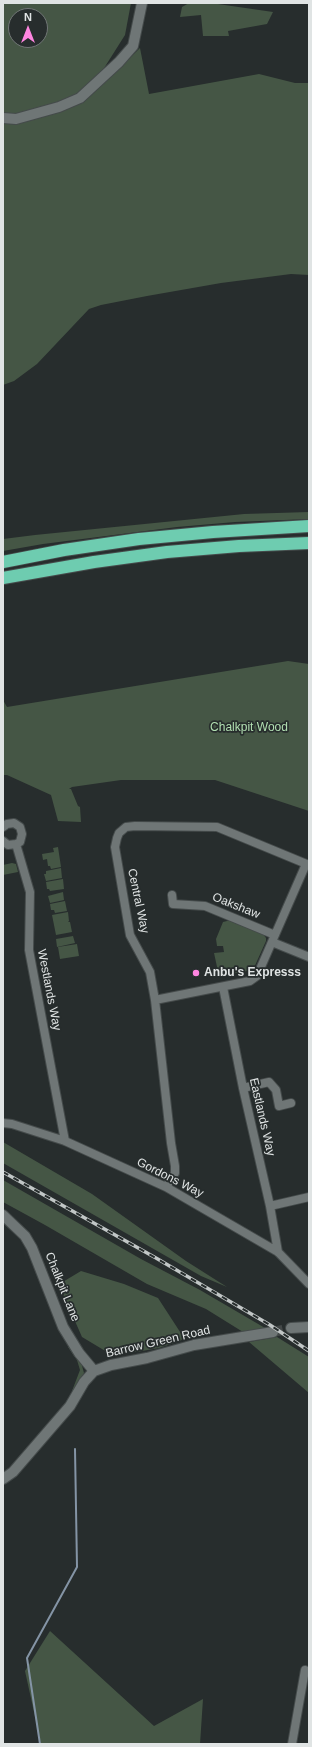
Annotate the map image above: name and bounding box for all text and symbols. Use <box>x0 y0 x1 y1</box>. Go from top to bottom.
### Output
north arrow <box>8 8 48 48</box>
text: N <box>24 11 32 23</box>
park label: Chalkpit Wood <box>210 721 288 735</box>
street label: Central Way <box>124 867 152 935</box>
street label: Oakshaw <box>210 890 262 922</box>
street label: Westlands Way <box>34 948 64 1032</box>
place label: Anbu's Expresss <box>204 966 301 980</box>
marker: Anbu's Expresss <box>191 968 201 978</box>
street label: Eastlands Way <box>246 1077 278 1157</box>
street label: Gordons Way <box>134 1155 206 1201</box>
street label: Chalkpit Lane <box>42 1250 82 1324</box>
street label: Barrow Green Road <box>104 1323 212 1361</box>

